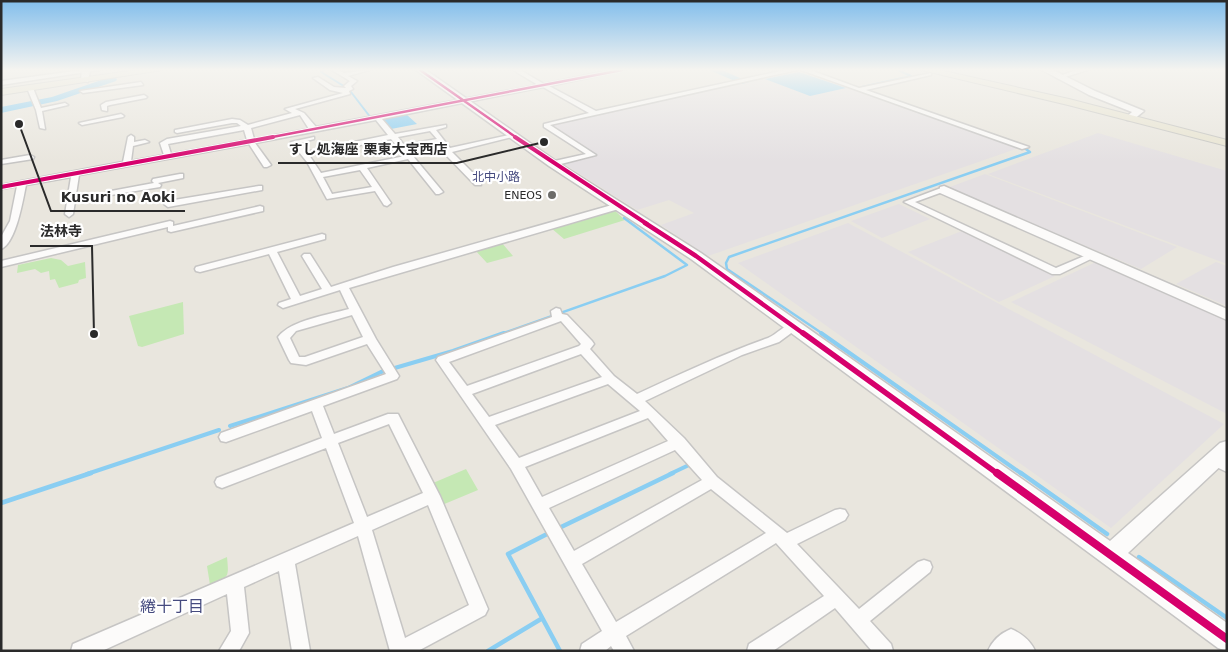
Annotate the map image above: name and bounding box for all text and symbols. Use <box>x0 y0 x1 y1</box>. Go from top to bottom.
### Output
callout: すし処海座 栗東大宝西店 <box>278 134 457 163</box>
text: すし処海座 栗東大宝西店 <box>289 141 447 157</box>
district label: 北中小路 <box>472 170 520 184</box>
callout: Kusuri no Aoki <box>51 182 185 211</box>
text: Kusuri no Aoki <box>61 189 175 205</box>
place label: ENEOS <box>504 189 542 202</box>
marker: ENEOS <box>546 189 558 201</box>
callout: 法林寺 <box>30 217 92 246</box>
text: 法林寺 <box>40 223 82 239</box>
district label: 綣十丁目 <box>140 597 204 616</box>

